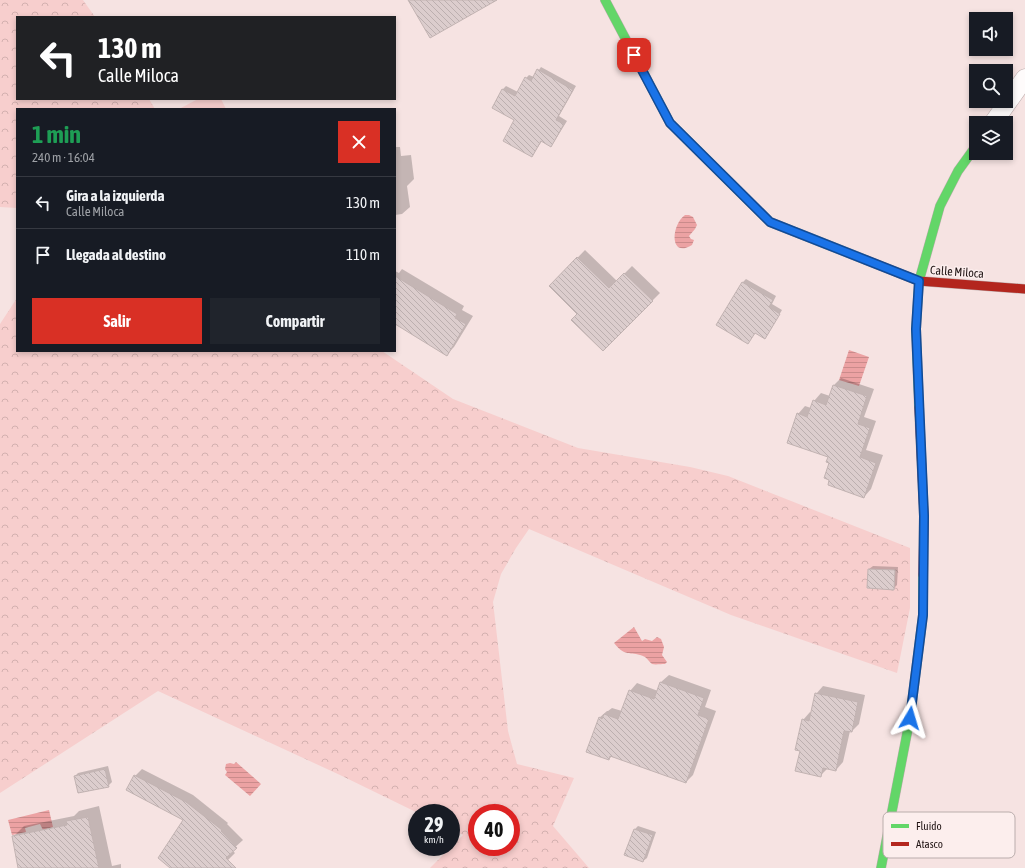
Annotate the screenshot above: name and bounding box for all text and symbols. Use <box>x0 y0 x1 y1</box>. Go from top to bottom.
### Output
map controls <box>969 12 1013 160</box>
button: sound <box>969 12 1013 56</box>
icon: left <box>32 32 84 84</box>
text: 130 m <box>98 32 161 64</box>
pin <box>617 38 651 72</box>
icon: arrive <box>623 44 645 66</box>
button: search <box>969 64 1013 108</box>
text: Calle Miloca <box>98 65 179 86</box>
button: layers <box>969 116 1013 160</box>
text: 1 min <box>32 121 81 148</box>
button: close <box>338 121 380 163</box>
text: 240 m · 16:04 <box>32 150 95 165</box>
text: Gira a la izquierda <box>66 187 164 204</box>
icon: left <box>32 192 54 214</box>
text: 130 m <box>346 194 380 211</box>
text: Calle Miloca <box>66 204 124 219</box>
icon: arrive <box>32 244 54 266</box>
text: Llegada al destino <box>66 246 166 263</box>
text: 110 m <box>346 246 380 263</box>
street label: Calle Miloca <box>930 263 984 281</box>
button: Salir <box>32 298 202 344</box>
button: Compartir <box>210 298 380 344</box>
position arrow <box>889 697 931 739</box>
speed limit sign: 40 <box>468 804 520 856</box>
legend <box>883 812 1015 858</box>
text: 29 <box>425 813 443 836</box>
text: Fluido <box>916 820 942 832</box>
text: km/h <box>424 834 444 845</box>
text: Atasco <box>916 838 943 850</box>

